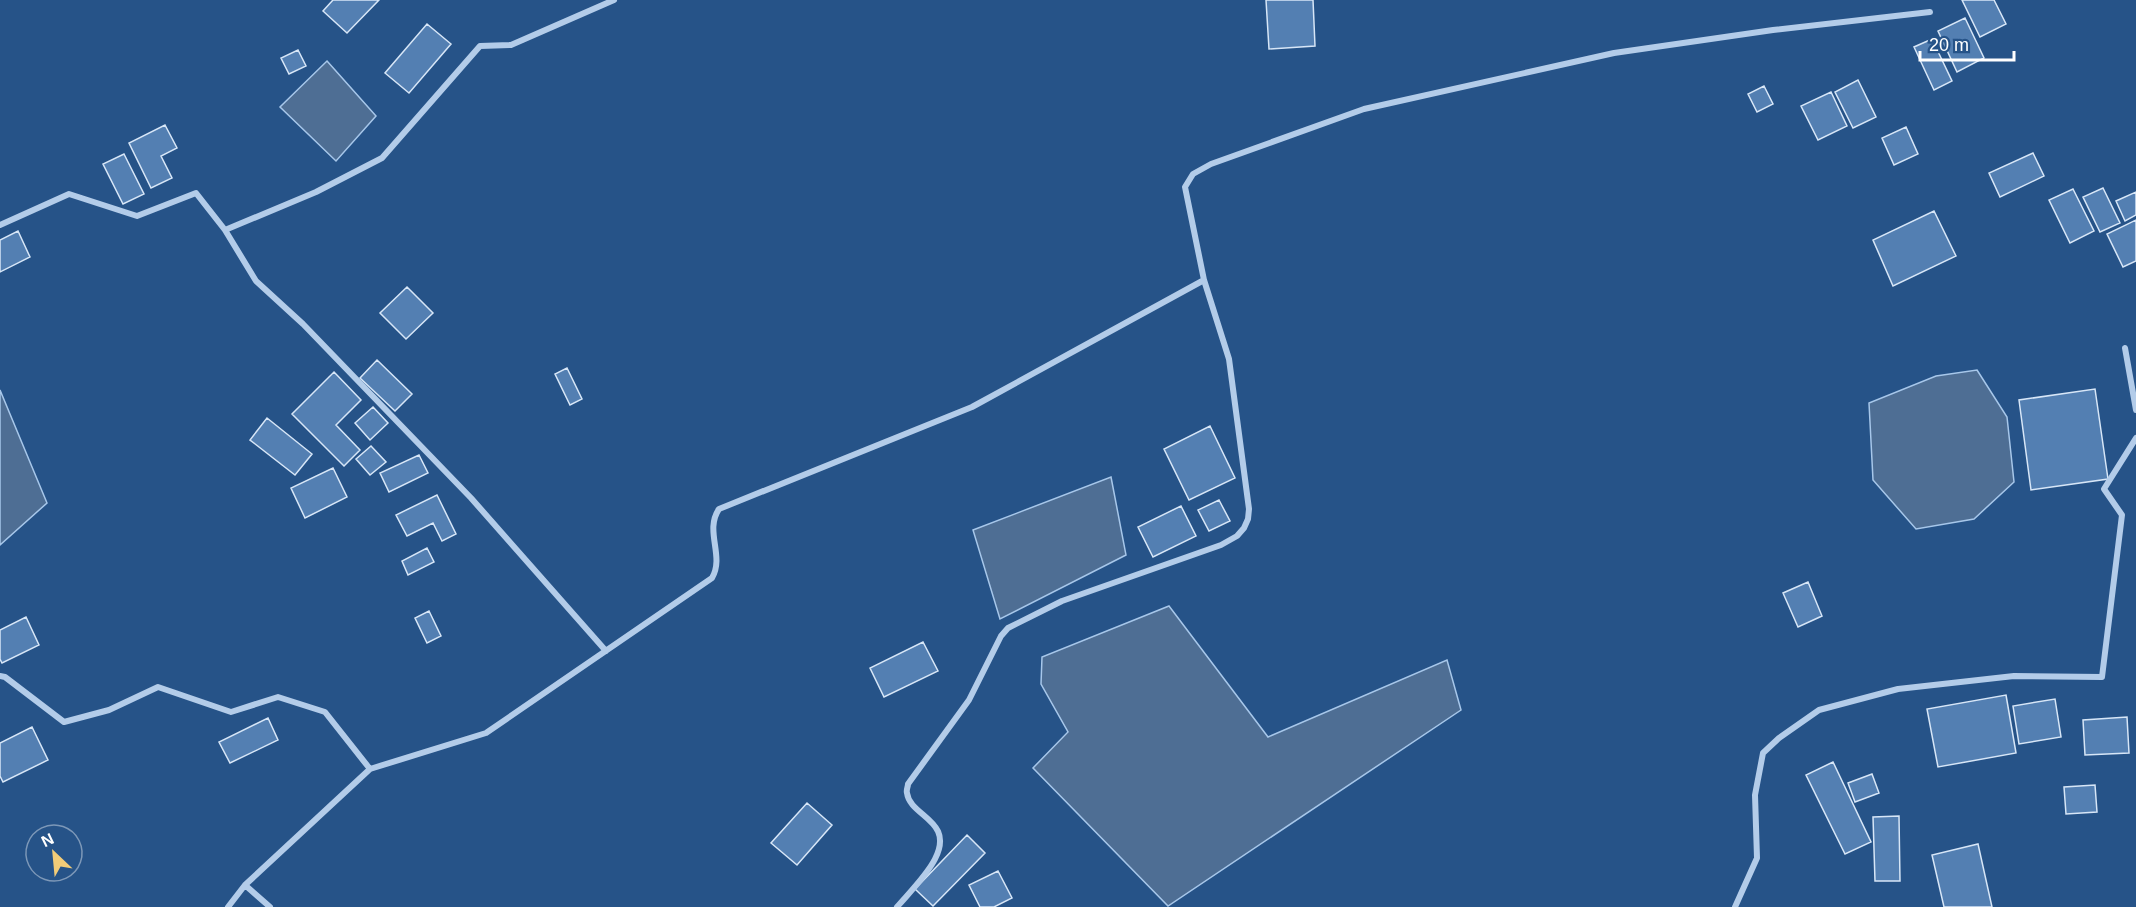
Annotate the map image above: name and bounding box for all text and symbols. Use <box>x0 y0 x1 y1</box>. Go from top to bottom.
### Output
scale bar <box>1920 24 2014 62</box>
text: 20 m <box>1929 35 1969 55</box>
north arrow <box>24 823 84 883</box>
text: N <box>39 830 57 850</box>

